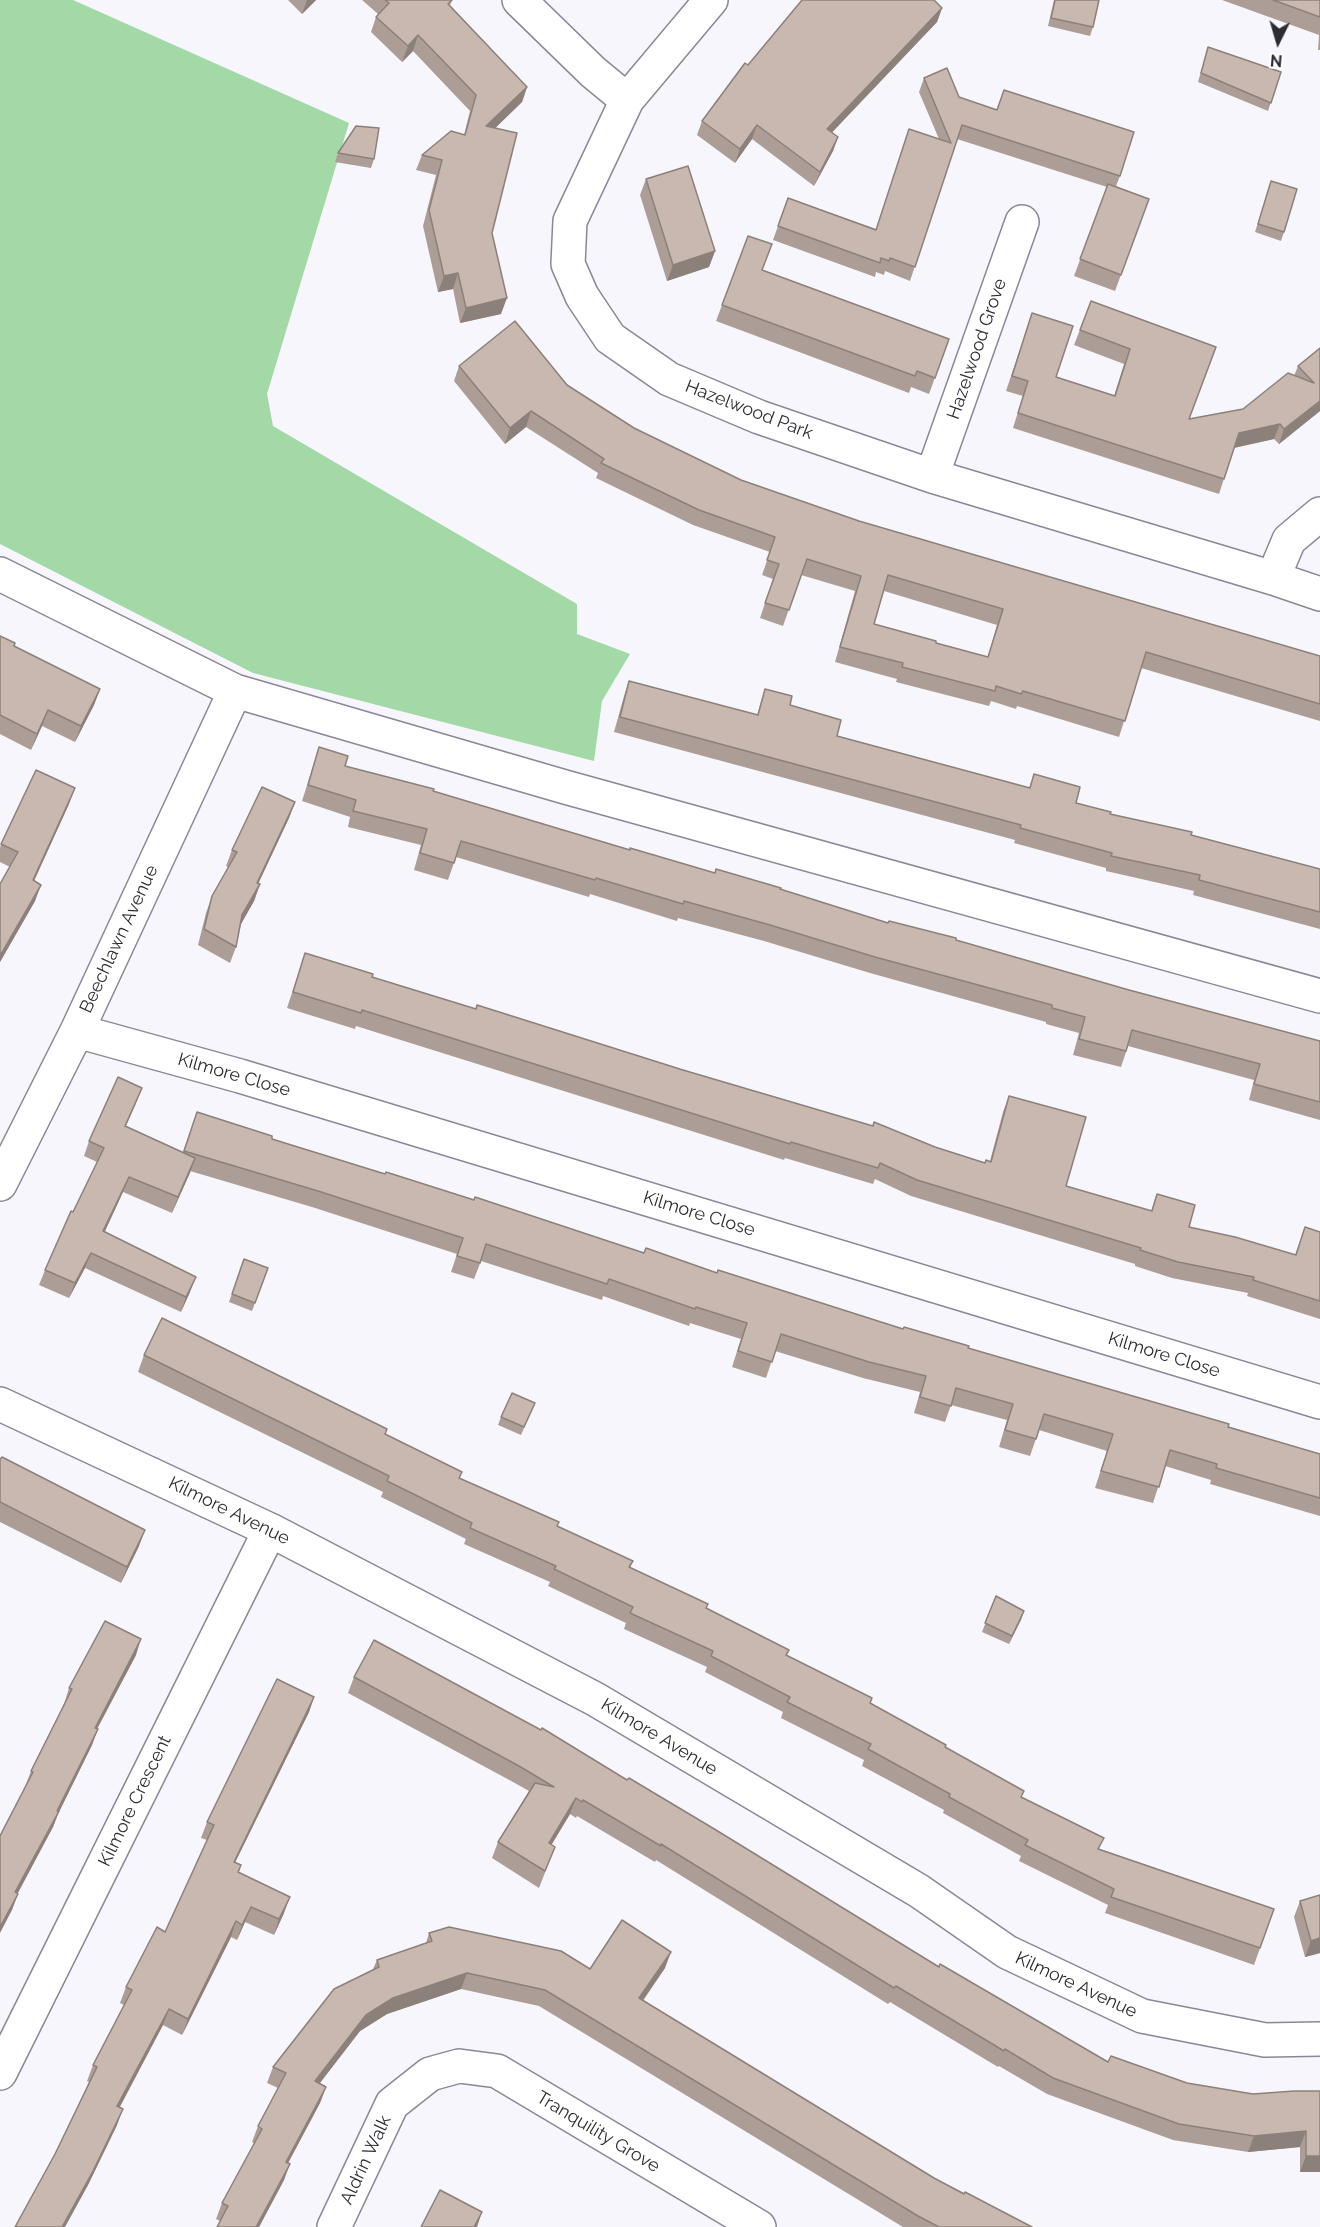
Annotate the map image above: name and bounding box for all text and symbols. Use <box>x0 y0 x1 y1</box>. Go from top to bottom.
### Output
north arrow <box>1248 12 1308 72</box>
text: N <box>1269 50 1283 70</box>
street label: Hazelwood Grove <box>943 276 1011 422</box>
street label: Hazelwood Park <box>682 376 816 444</box>
street label: Beechlawn Avenue <box>75 862 163 1016</box>
street label: Kilmore Close <box>175 1049 293 1101</box>
street label: Kilmore Close <box>640 1187 758 1241</box>
street label: Kilmore Close <box>1105 1328 1223 1382</box>
street label: Kilmore Avenue <box>165 1472 293 1550</box>
street label: Kilmore Avenue <box>597 1694 721 1780</box>
street label: Kilmore Crescent <box>94 1732 176 1870</box>
street label: Kilmore Avenue <box>1012 1947 1140 2023</box>
street label: Tranquility Grove <box>532 2087 664 2177</box>
street label: Aldrin Walk <box>336 2112 396 2208</box>

